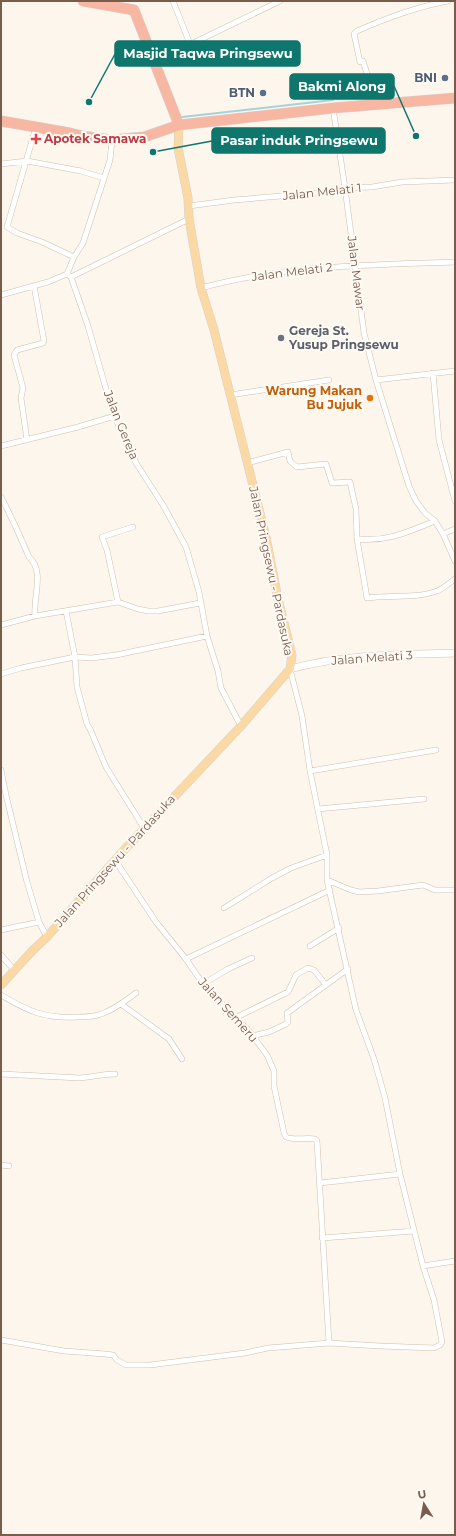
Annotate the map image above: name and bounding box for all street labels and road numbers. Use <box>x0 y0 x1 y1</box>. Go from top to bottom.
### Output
street label: Jalan Melati 1 <box>281 180 362 203</box>
street label: Jalan Mawar <box>344 234 369 311</box>
street label: Jalan Melati 2 <box>249 259 334 284</box>
street label: Jalan Gereja <box>100 387 142 462</box>
street label: Jalan Pringsewu - Pardasuka <box>246 484 297 657</box>
street label: Jalan Melati 3 <box>330 647 413 668</box>
street label: Jalan Pringsewu - Pardasuka <box>50 791 178 931</box>
street label: Jalan Semeru <box>195 973 261 1045</box>

